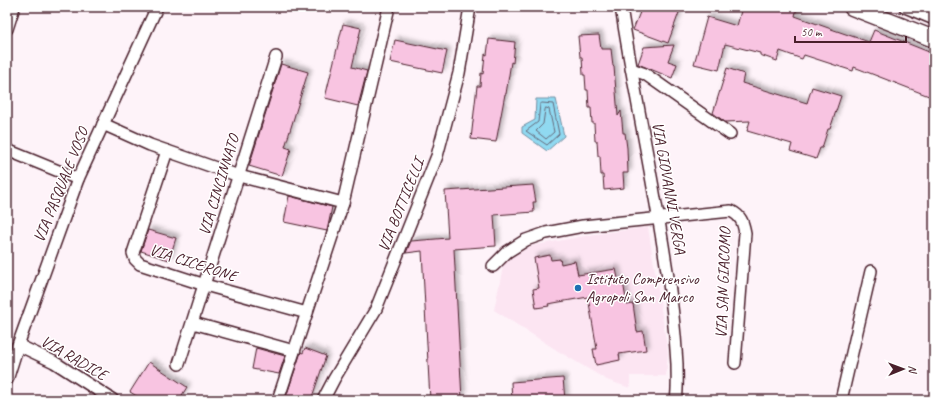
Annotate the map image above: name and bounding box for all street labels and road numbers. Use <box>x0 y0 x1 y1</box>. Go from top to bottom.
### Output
street label: VIA GIOVANNI VERGA <box>648 120 691 256</box>
street label: VIA PASQUALE VOSO <box>29 123 94 245</box>
street label: VIA CINCINNATO <box>194 130 244 238</box>
street label: VIA BOTTICELLI <box>373 152 430 255</box>
street label: VIA SAN GIACOMO <box>711 225 735 339</box>
street label: VIA CICERONE <box>147 240 241 287</box>
street label: VIA RADICE <box>37 331 113 386</box>

